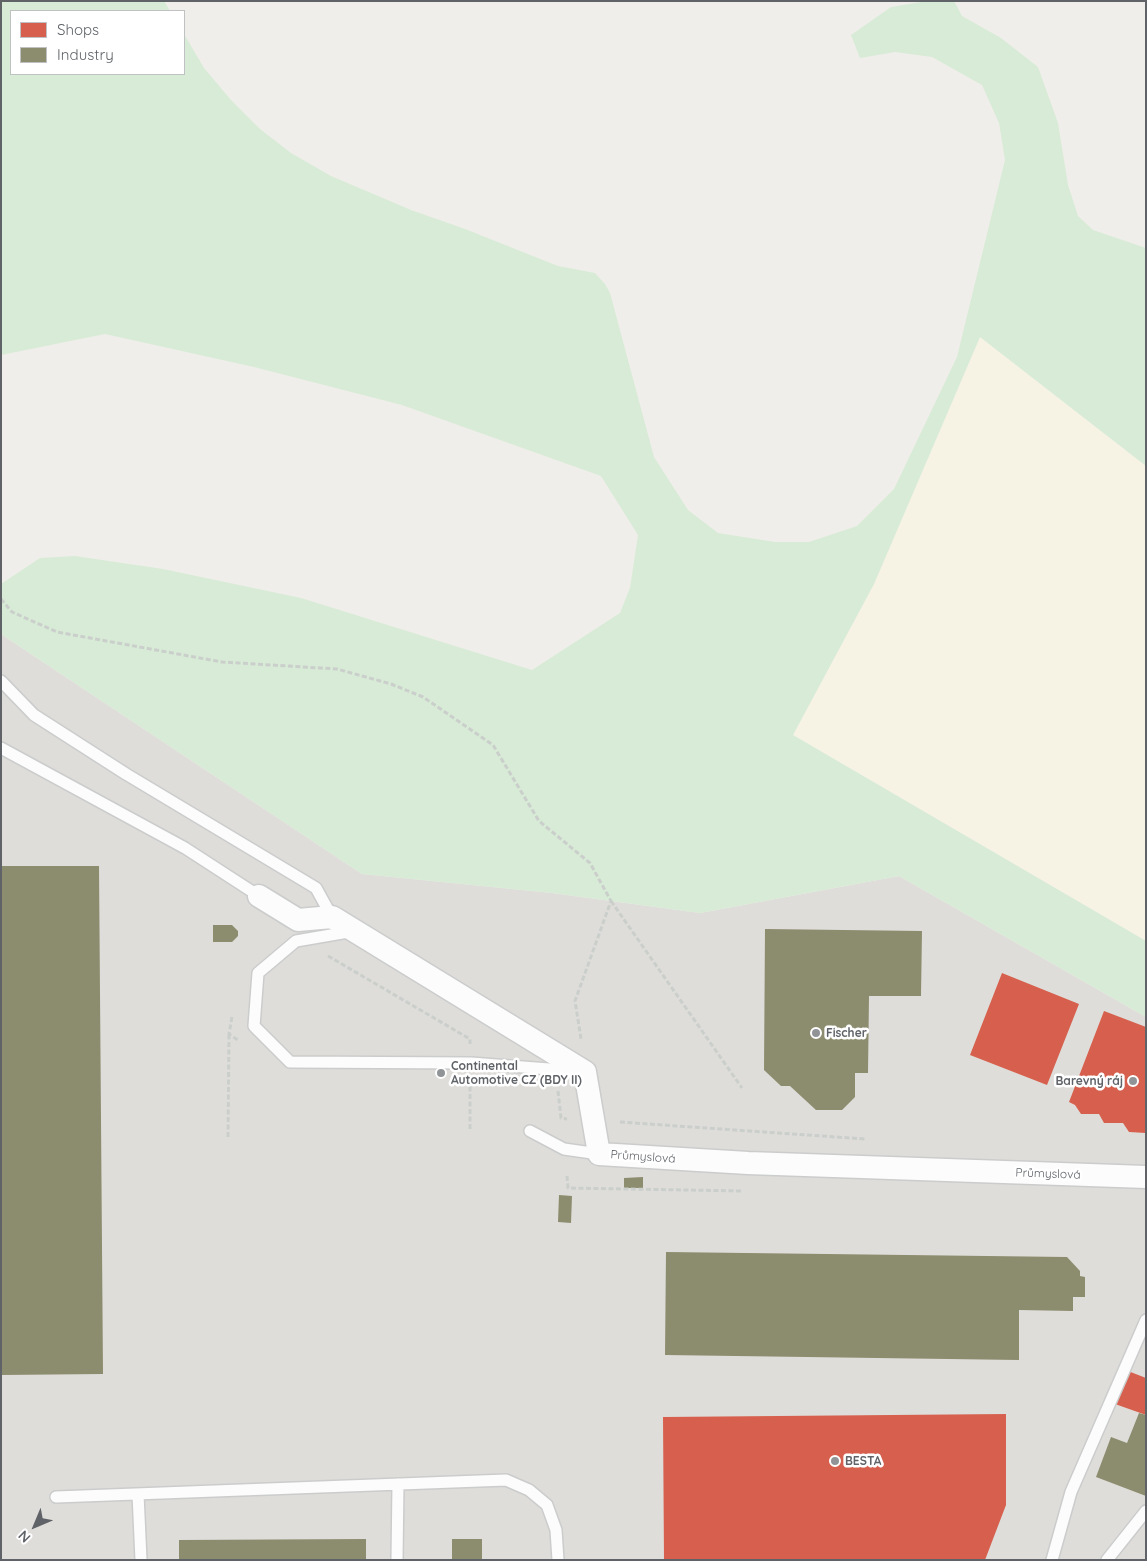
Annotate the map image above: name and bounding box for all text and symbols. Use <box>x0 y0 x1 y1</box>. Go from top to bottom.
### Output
legend <box>10 10 185 75</box>
text: Shops <box>57 20 99 39</box>
text: Industry <box>57 45 114 64</box>
place label: Fischer <box>826 1026 867 1040</box>
marker: Fischer <box>810 1027 822 1039</box>
place label: Continental Automotive CZ (BDY II) <box>451 1059 582 1087</box>
marker: Continental Automotive CZ (BDY II) <box>435 1067 447 1079</box>
place label: Barevný ráj <box>1056 1074 1123 1088</box>
marker: Barevný ráj <box>1127 1075 1139 1087</box>
street label: Průmyslová <box>610 1148 676 1166</box>
street label: Průmyslová <box>1015 1166 1081 1182</box>
place label: BESTA <box>845 1454 881 1468</box>
marker: BESTA <box>829 1455 841 1467</box>
north arrow <box>10 1501 60 1551</box>
text: N <box>14 1527 34 1547</box>

